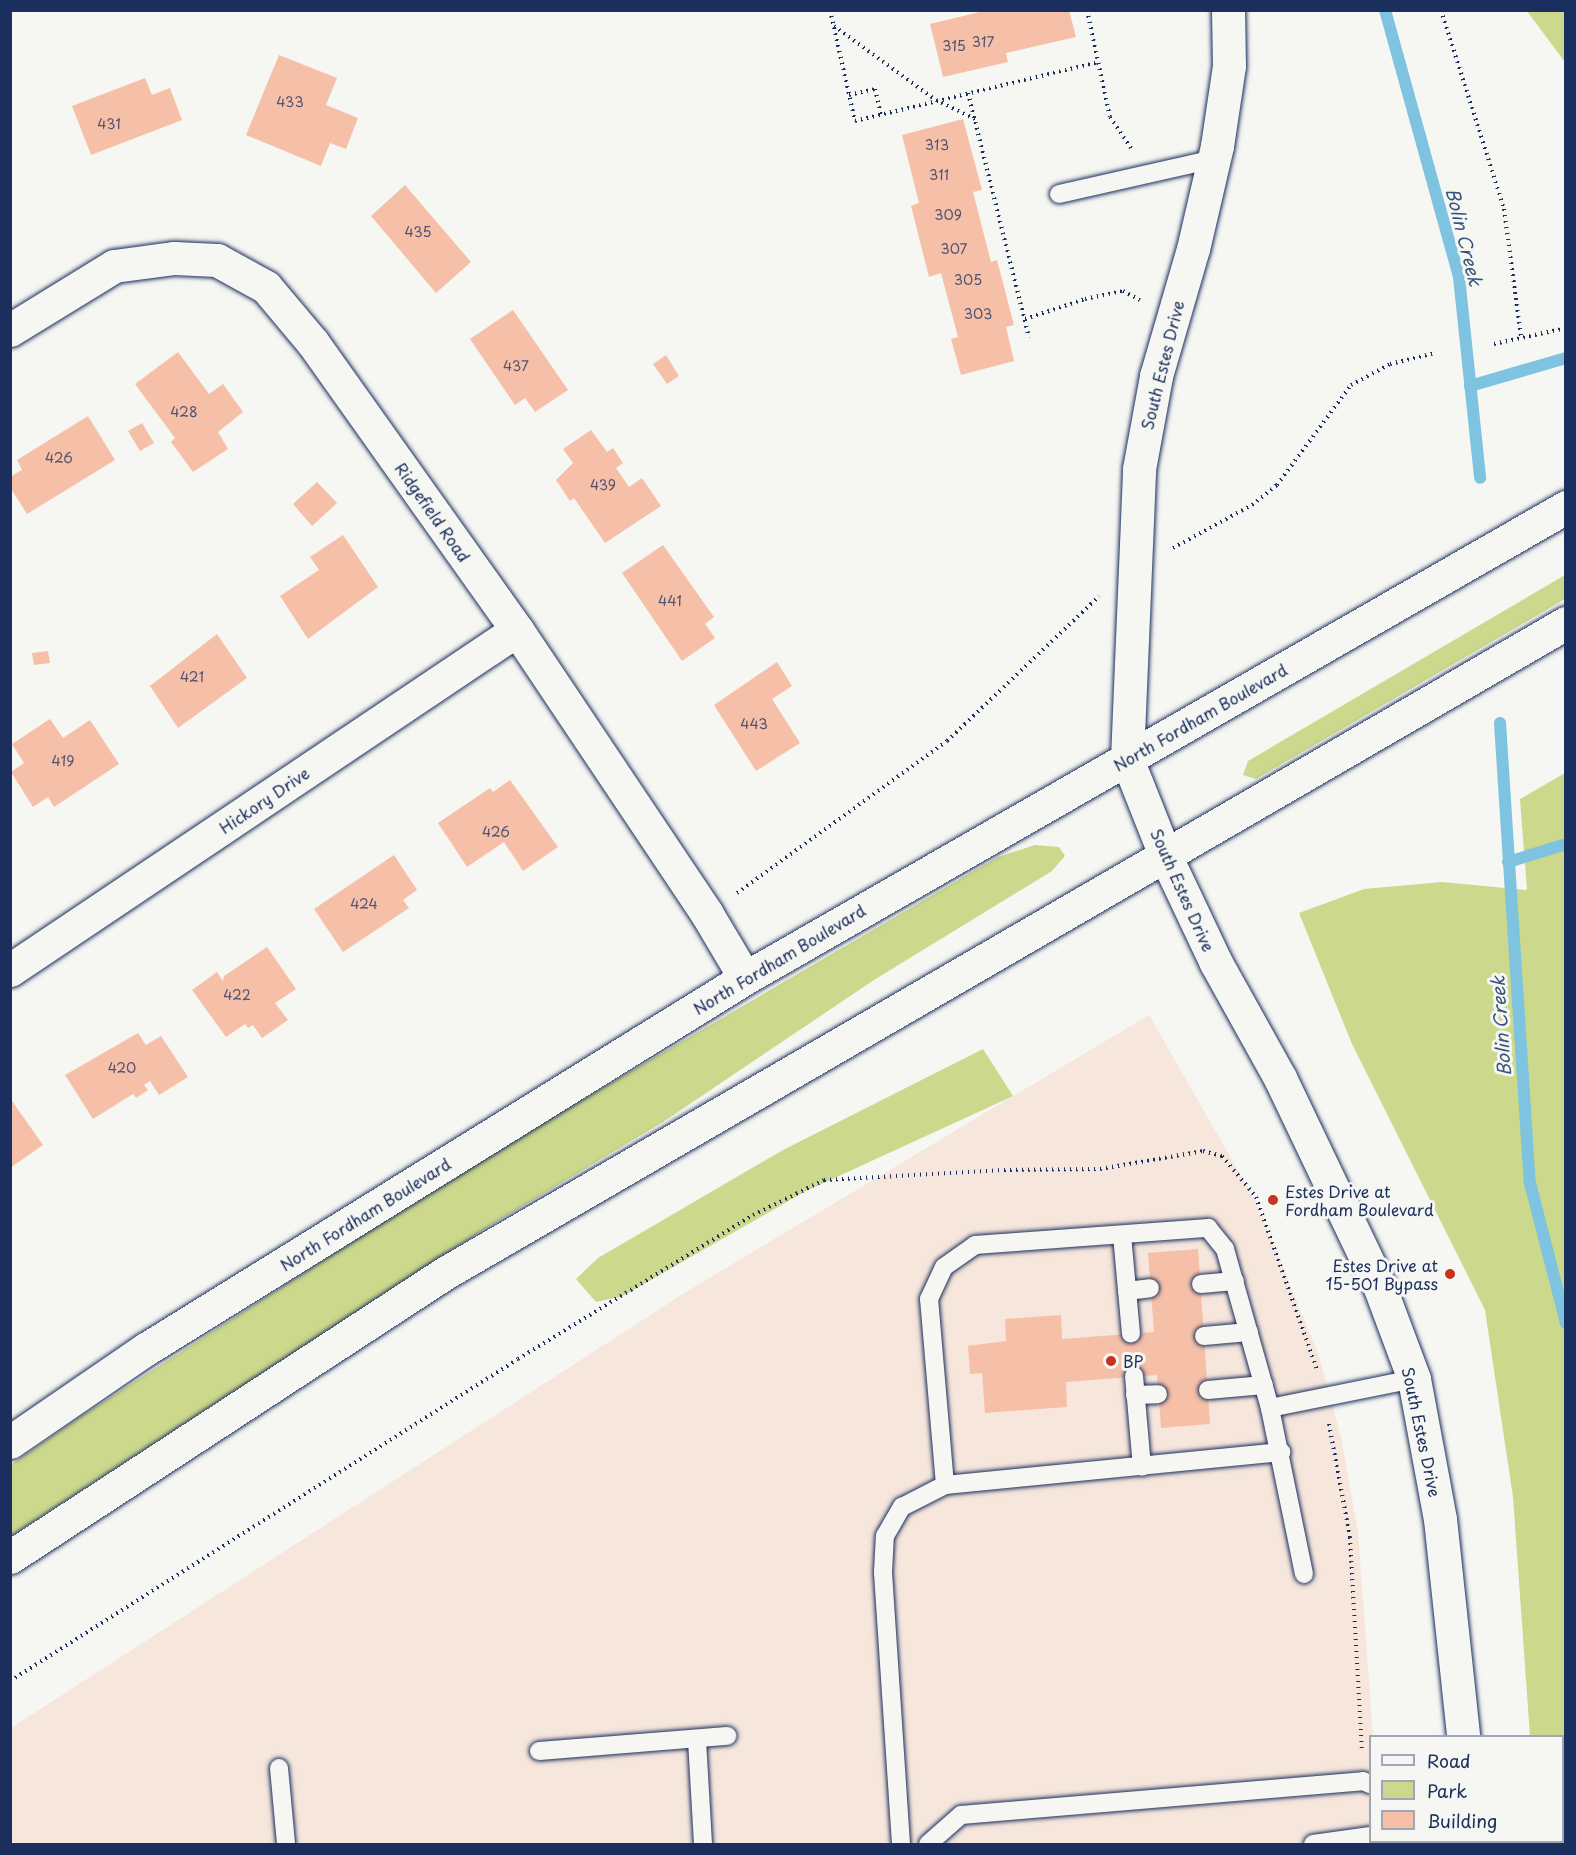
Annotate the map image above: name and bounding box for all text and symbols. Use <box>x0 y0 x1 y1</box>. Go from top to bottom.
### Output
house number: 317 <box>972 34 994 50</box>
house number: 315 <box>942 38 966 54</box>
house number: 433 <box>276 94 304 110</box>
house number: 431 <box>97 116 121 132</box>
house number: 313 <box>925 137 949 153</box>
house number: 311 <box>929 167 949 183</box>
water label: Bolin Creek <box>1441 185 1487 289</box>
house number: 309 <box>934 207 962 223</box>
house number: 435 <box>405 224 431 240</box>
house number: 307 <box>941 241 967 257</box>
house number: 305 <box>954 272 982 288</box>
street label: South Estes Drive <box>1136 297 1188 433</box>
house number: 303 <box>964 306 992 322</box>
house number: 437 <box>503 358 529 374</box>
house number: 428 <box>170 404 198 420</box>
house number: 426 <box>45 450 73 466</box>
street label: Ridgefield Road <box>391 458 475 566</box>
house number: 439 <box>590 477 616 493</box>
house number: 441 <box>658 593 682 609</box>
street label: North Fordham Boulevard <box>1109 659 1291 775</box>
house number: 421 <box>180 669 204 685</box>
house number: 443 <box>740 716 768 732</box>
house number: 419 <box>52 753 74 769</box>
street label: Hickory Drive <box>215 763 313 837</box>
house number: 426 <box>482 824 510 840</box>
street label: South Estes Drive <box>1147 824 1219 956</box>
house number: 424 <box>350 896 378 912</box>
street label: North Fordham Boulevard <box>689 899 869 1019</box>
water label: Bolin Creek <box>1487 974 1515 1078</box>
house number: 422 <box>223 987 251 1003</box>
house number: 420 <box>108 1060 136 1076</box>
street label: North Fordham Boulevard <box>275 1153 455 1275</box>
place label: Estes Drive at Fordham Boulevard <box>1285 1181 1435 1219</box>
marker: Estes Drive at Fordham Boulevard <box>1266 1193 1280 1207</box>
place label: Estes Drive at 15-501 Bypass <box>1324 1255 1438 1293</box>
marker: Estes Drive at 15-501 Bypass <box>1443 1267 1457 1281</box>
place label: BP <box>1123 1351 1143 1371</box>
marker: BP <box>1104 1354 1118 1368</box>
street label: South Estes Drive <box>1399 1364 1445 1500</box>
legend <box>1369 1735 1564 1843</box>
text: Road <box>1427 1747 1471 1774</box>
text: Park <box>1427 1777 1467 1804</box>
text: Building <box>1427 1807 1497 1834</box>

